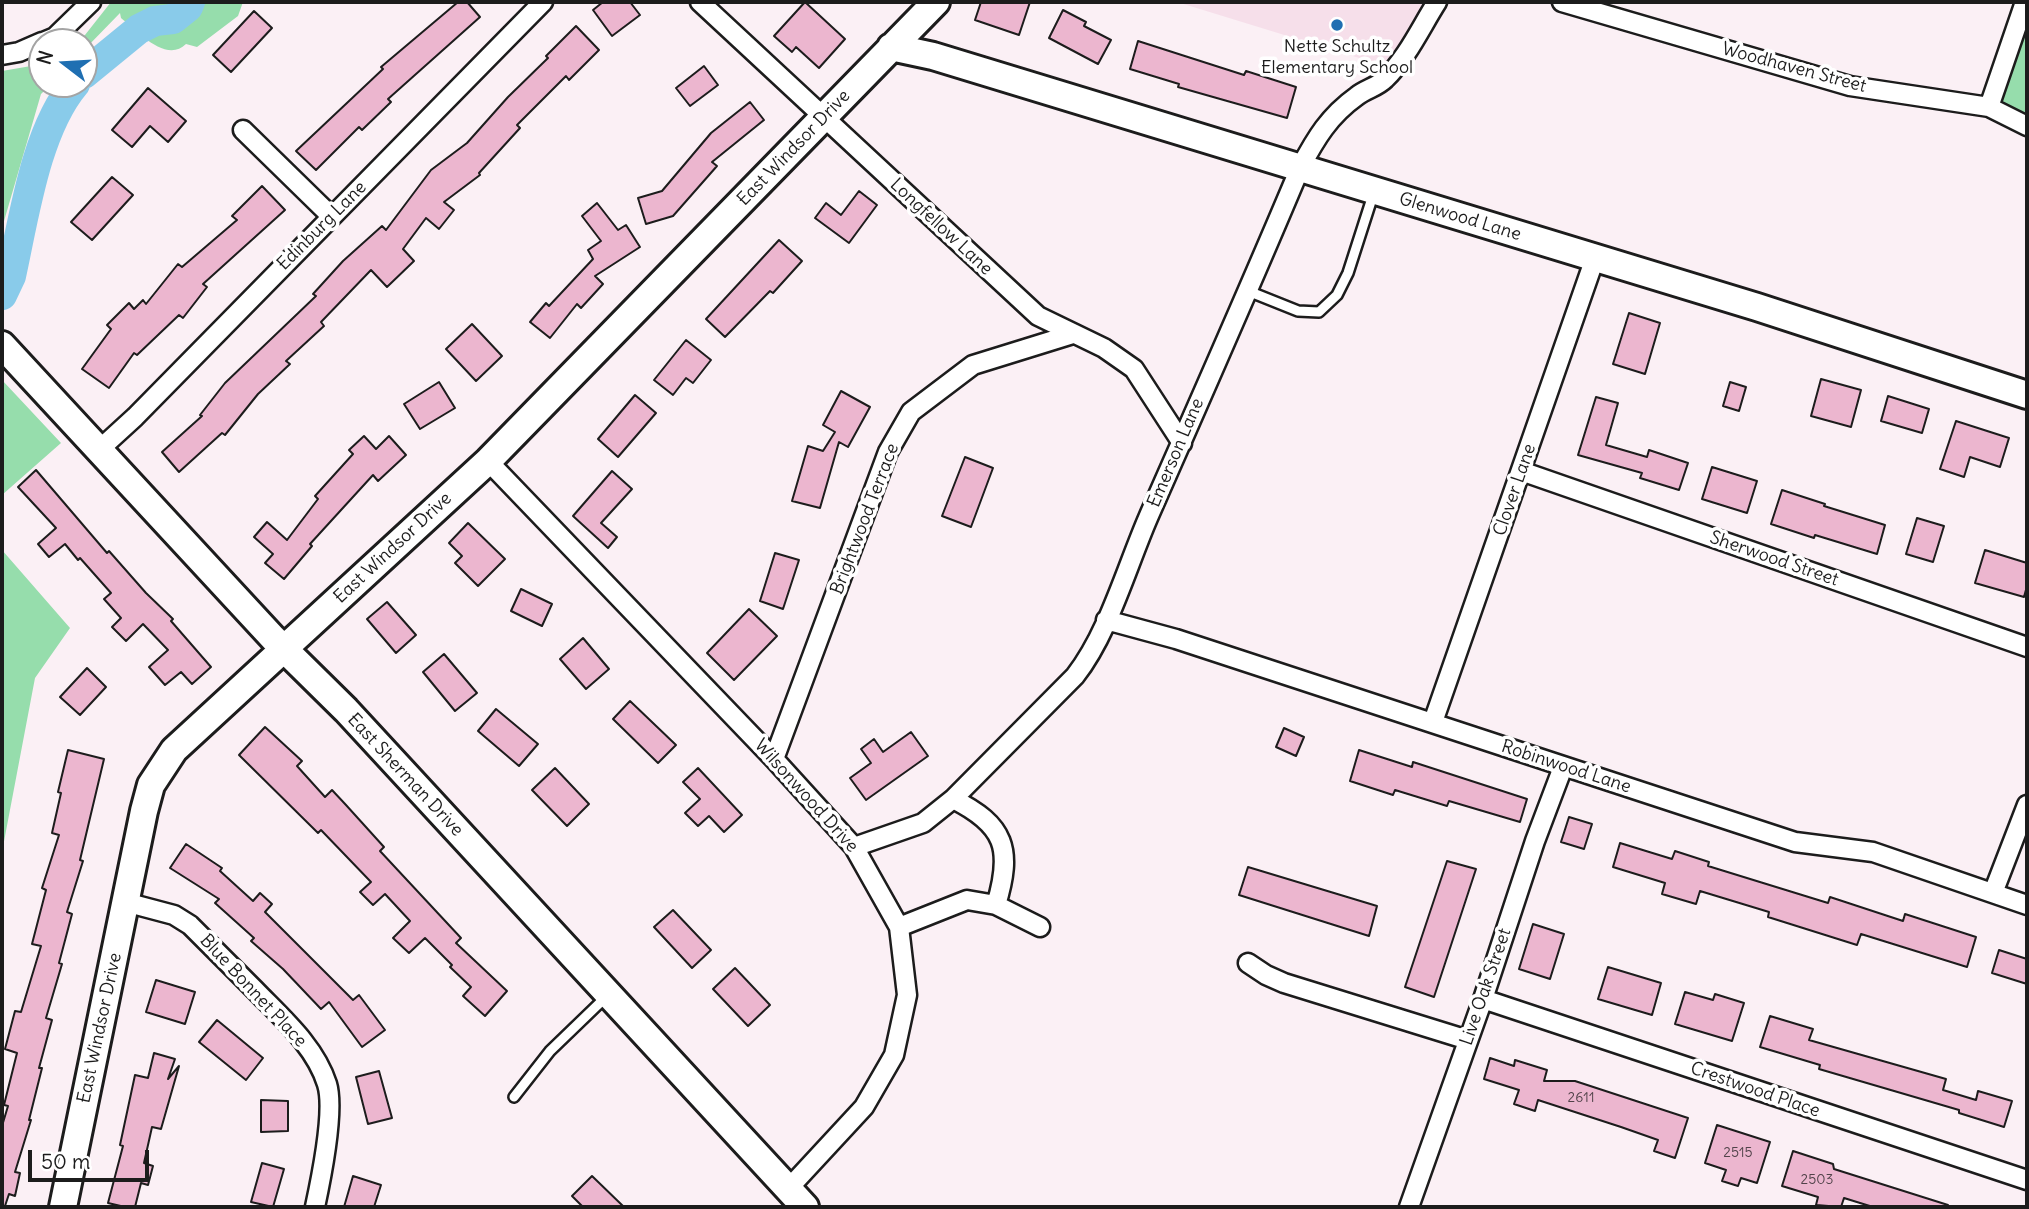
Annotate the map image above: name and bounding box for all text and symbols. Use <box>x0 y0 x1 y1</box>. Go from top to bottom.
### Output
marker: Nette Schultz Elementary School <box>1329 17 1345 33</box>
north arrow <box>28 28 98 98</box>
place label: Nette Schultz Elementary School <box>1261 36 1413 78</box>
street label: Woodhaven Street <box>1720 38 1868 98</box>
text: N <box>31 48 58 67</box>
street label: East Windsor Drive <box>733 85 855 211</box>
street label: Longfellow Lane <box>885 174 997 280</box>
street label: Edinburg Lane <box>273 177 371 275</box>
street label: Glenwood Lane <box>1396 188 1524 246</box>
street label: Emerson Lane <box>1143 395 1209 511</box>
street label: Brightwood Terrace <box>826 441 904 597</box>
street label: Clover Lane <box>1489 441 1541 539</box>
street label: East Windsor Drive <box>330 488 456 608</box>
street label: Sherwood Street <box>1707 527 1841 591</box>
street label: East Sherman Drive <box>343 709 467 841</box>
street label: Wilsonwood Drive <box>750 735 862 857</box>
street label: Robinwood Lane <box>1498 736 1634 798</box>
street label: Live Oak Street <box>1456 926 1516 1048</box>
street label: Blue Bonnet Place <box>195 930 311 1052</box>
street label: East Windsor Drive <box>74 951 126 1105</box>
street label: Crestwood Place <box>1688 1058 1822 1122</box>
house number: 2611 <box>1568 1090 1594 1106</box>
scale bar <box>32 1136 152 1180</box>
house number: 2515 <box>1723 1145 1753 1161</box>
text: 50 m <box>41 1148 90 1175</box>
house number: 2503 <box>1801 1172 1833 1188</box>

